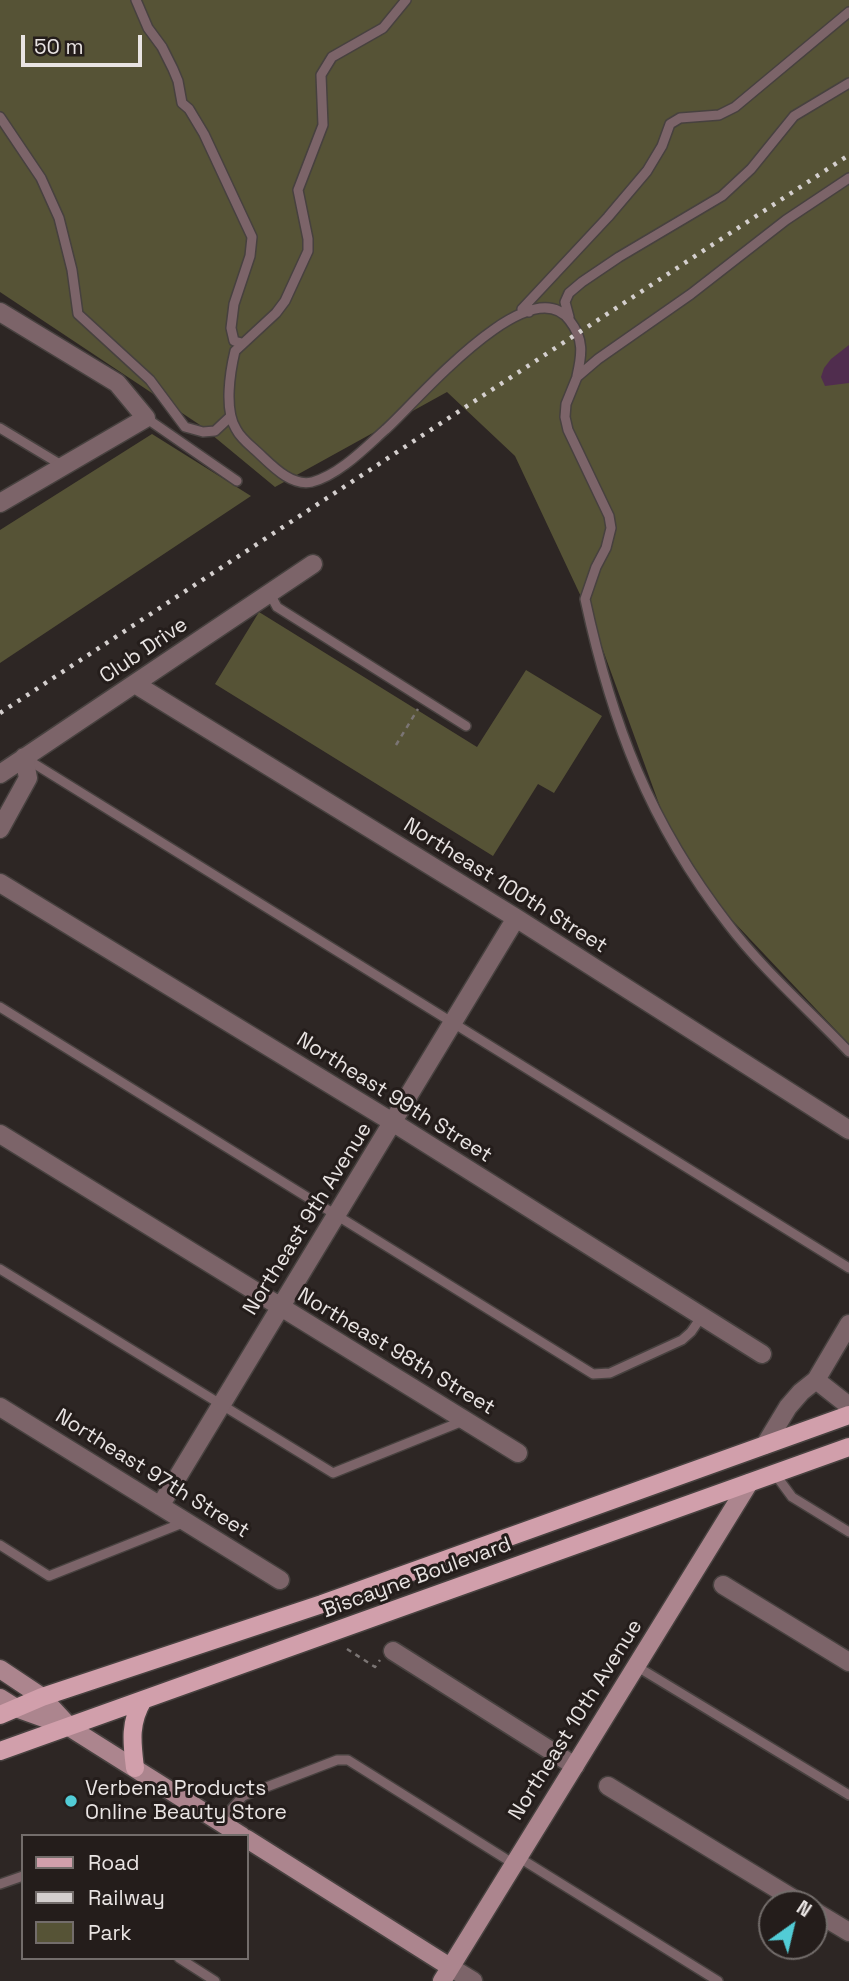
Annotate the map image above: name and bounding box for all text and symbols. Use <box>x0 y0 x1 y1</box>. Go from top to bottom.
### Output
scale bar <box>24 21 145 65</box>
text: 50 m <box>34 33 84 60</box>
street label: Club Drive <box>95 612 193 690</box>
street label: Northeast 100th Street <box>398 813 612 959</box>
street label: Northeast 99th Street <box>292 1028 496 1168</box>
street label: Northeast 9th Avenue <box>238 1118 378 1320</box>
street label: Northeast 98th Street <box>293 1283 499 1421</box>
street label: Northeast 97th Street <box>50 1404 254 1544</box>
street label: Biscayne Boulevard <box>319 1532 515 1624</box>
street label: Northeast 10th Avenue <box>504 1615 648 1825</box>
place label: Verbena Products Online Beauty Store <box>85 1776 287 1826</box>
marker: Verbena Products Online Beauty Store <box>63 1793 79 1809</box>
legend <box>21 1834 248 1960</box>
text: Road <box>88 1849 140 1876</box>
text: Railway <box>88 1884 165 1911</box>
north arrow <box>758 1890 828 1960</box>
text: N <box>792 1895 816 1923</box>
text: Park <box>88 1919 132 1946</box>

